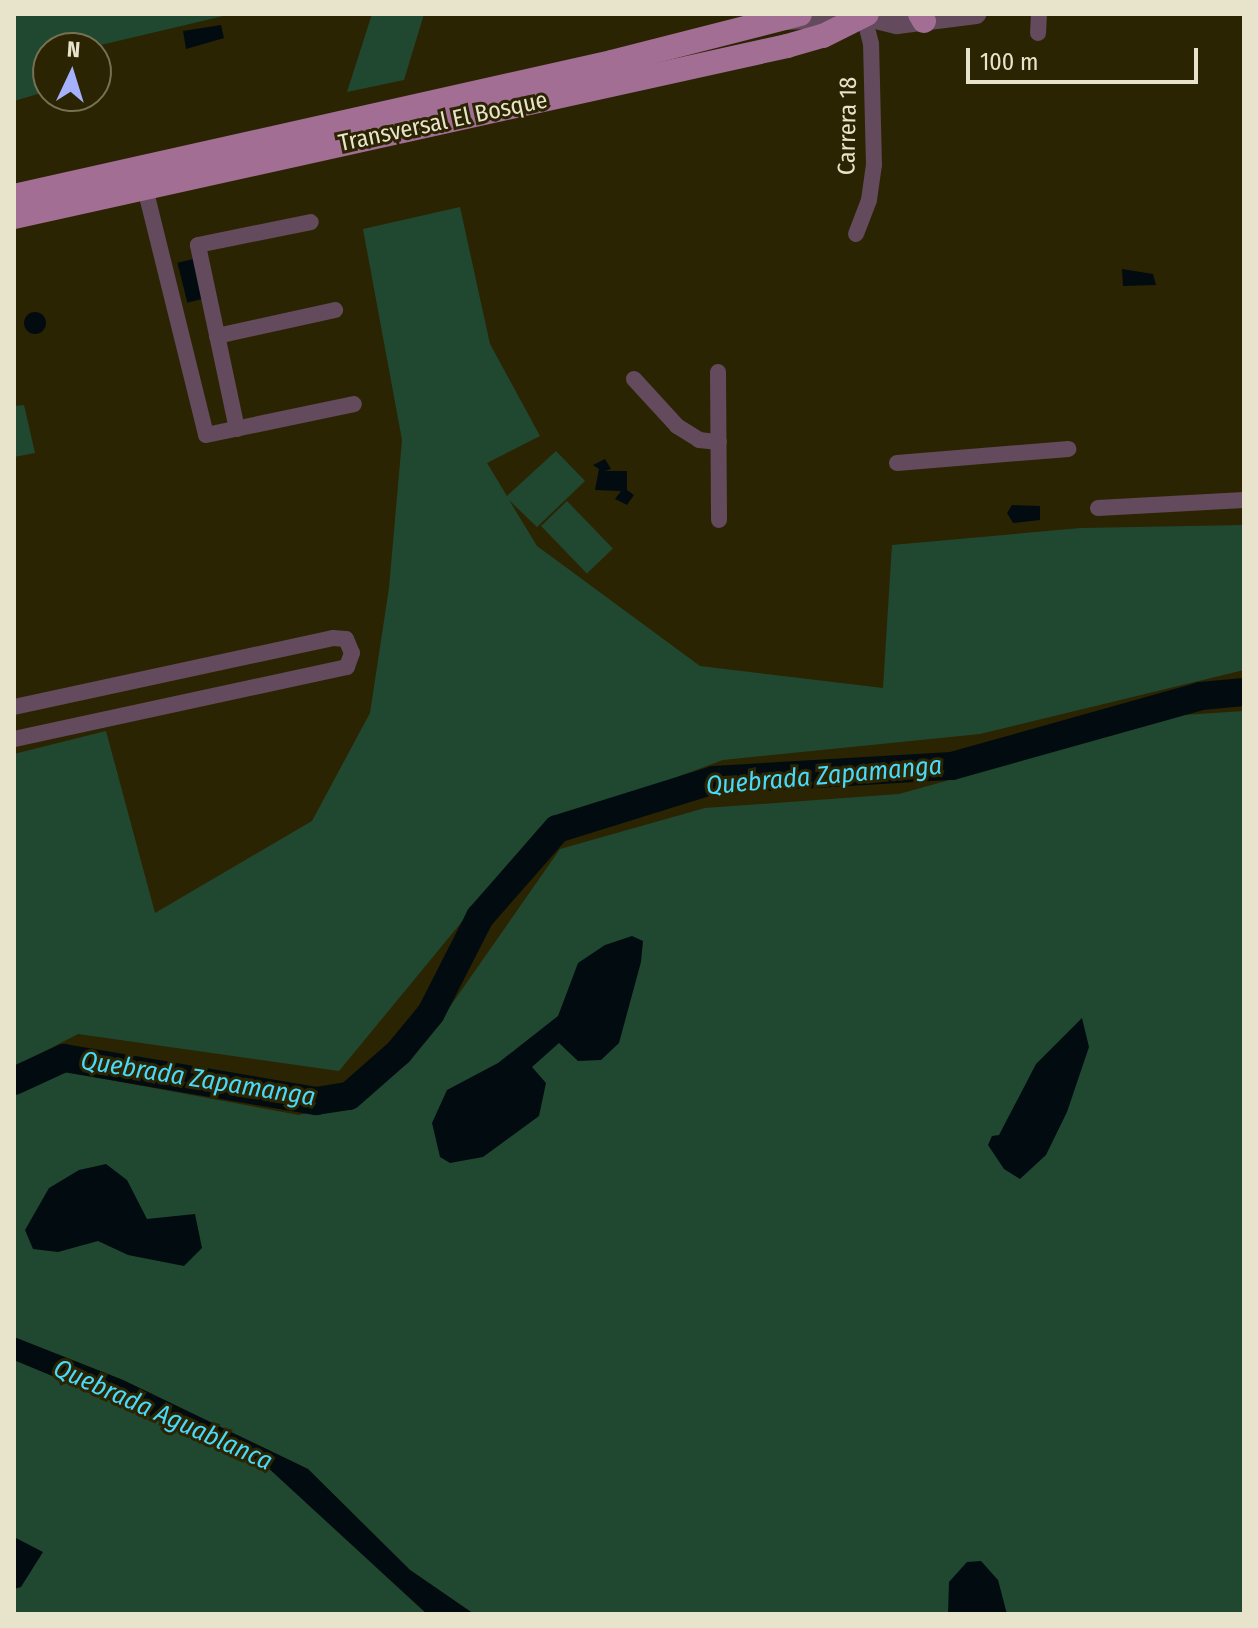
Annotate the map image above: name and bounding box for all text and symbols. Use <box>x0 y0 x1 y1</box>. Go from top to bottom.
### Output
north arrow <box>32 32 112 112</box>
scale bar <box>970 32 1202 82</box>
text: N <box>66 36 81 63</box>
text: 100 m <box>980 48 1038 76</box>
street label: Carrera 18 <box>833 77 863 175</box>
street label: Transversal El Bosque <box>336 86 550 158</box>
water label: Quebrada Zapamanga <box>705 750 943 802</box>
water label: Quebrada Zapamanga <box>79 1045 317 1113</box>
water label: Quebrada Aguablanca <box>49 1353 277 1477</box>

